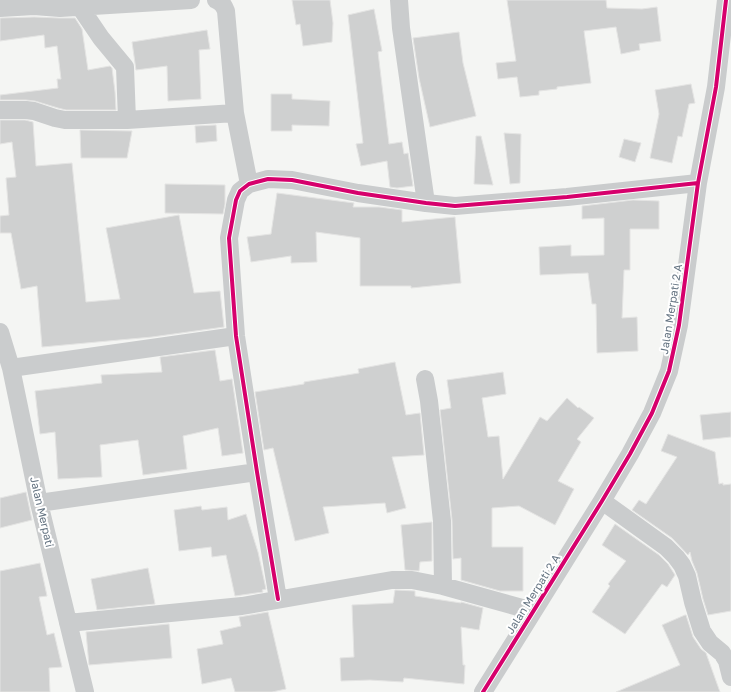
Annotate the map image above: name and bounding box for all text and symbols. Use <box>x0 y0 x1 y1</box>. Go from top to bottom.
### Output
street label: Jalan Merpati 2 A <box>657 262 684 355</box>
street label: Jalan Merpati <box>28 475 57 548</box>
street label: Jalan Merpati 2 A <box>503 551 563 636</box>

